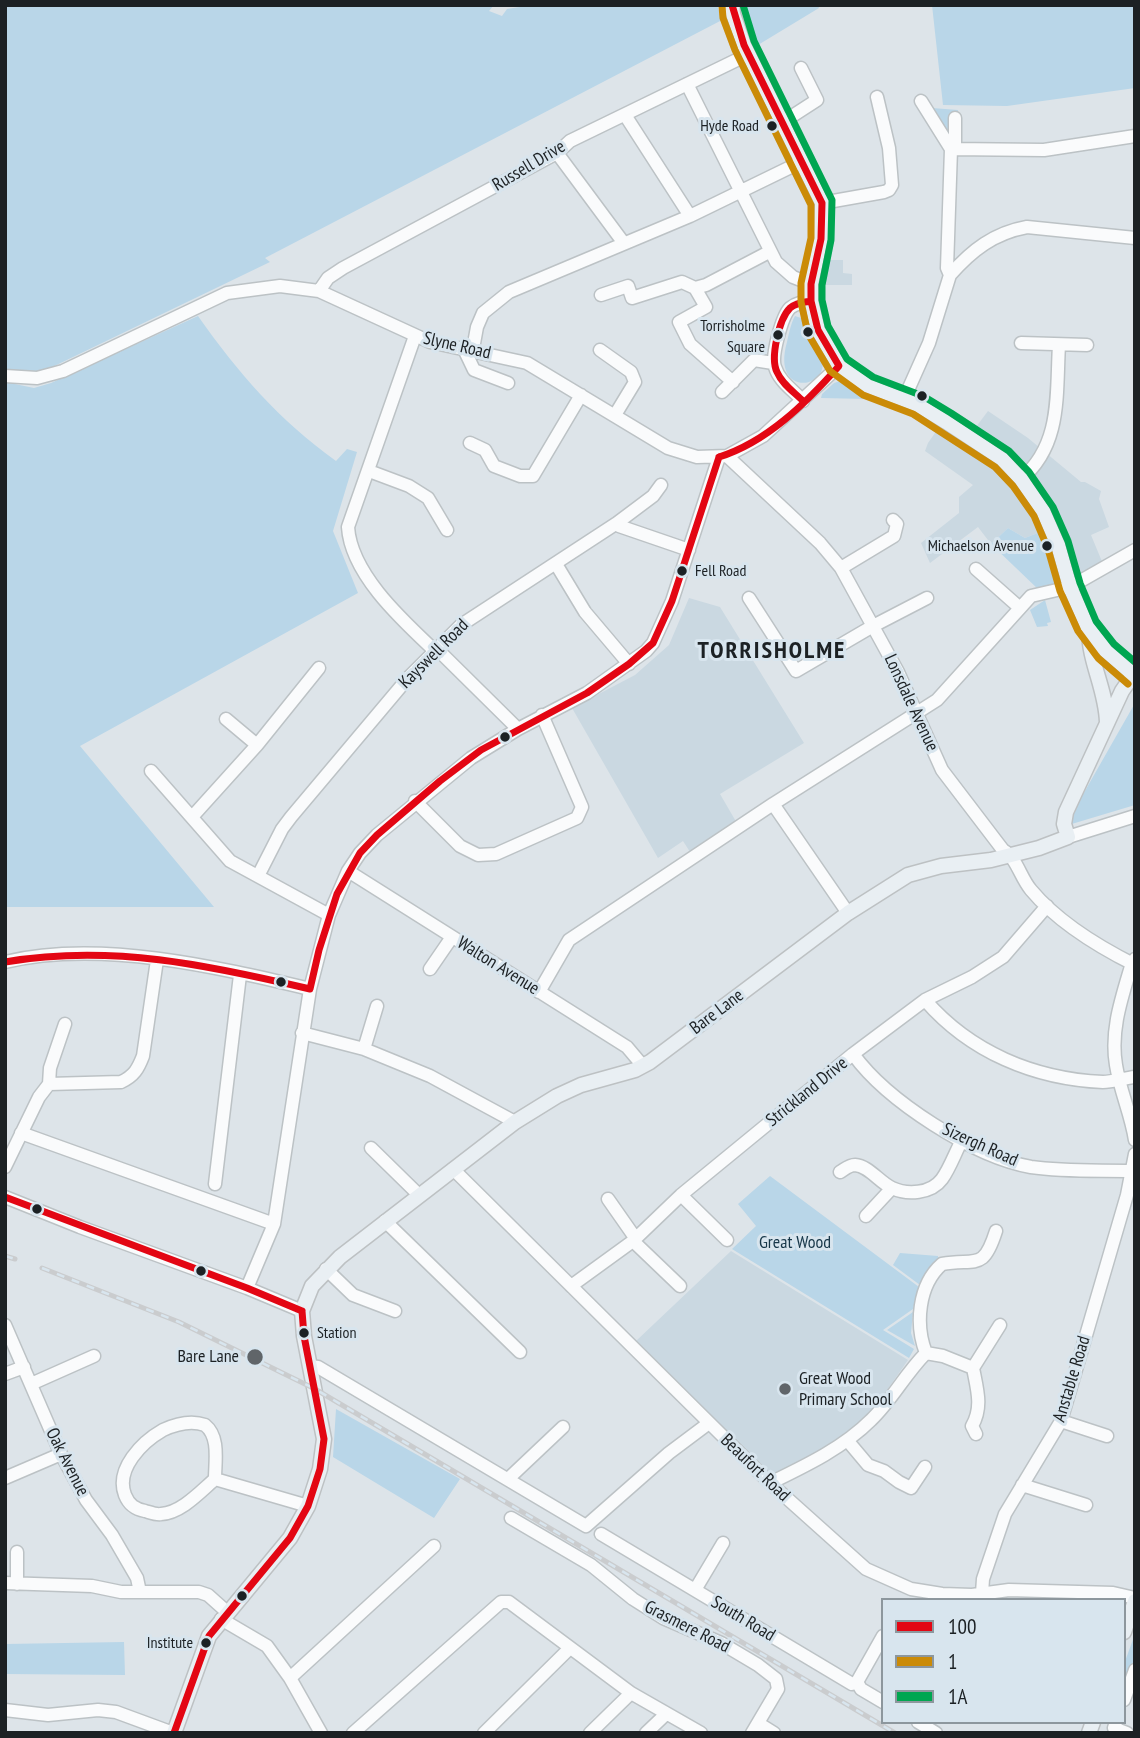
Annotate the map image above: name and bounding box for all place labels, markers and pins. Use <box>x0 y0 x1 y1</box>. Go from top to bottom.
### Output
place label: Hyde Road <box>700 116 759 136</box>
marker: Hyde Road <box>765 119 779 133</box>
place label: Torrisholme Square <box>700 316 765 354</box>
unlabelled marker <box>801 325 815 339</box>
marker: Torrisholme Square <box>771 328 785 342</box>
unlabelled marker <box>915 389 929 403</box>
place label: Michaelson Avenue <box>928 536 1034 556</box>
marker: Michaelson Avenue <box>1040 539 1054 553</box>
place label: Fell Road <box>695 561 746 581</box>
marker: Fell Road <box>675 564 689 578</box>
unlabelled marker <box>498 730 512 744</box>
unlabelled marker <box>274 975 288 989</box>
unlabelled marker <box>30 1202 44 1216</box>
unlabelled marker <box>194 1264 208 1278</box>
place label: Station <box>317 1323 356 1343</box>
marker: Station <box>297 1326 311 1340</box>
place label: Bare Lane <box>177 1346 239 1368</box>
marker: Bare Lane <box>245 1347 265 1367</box>
place label: Great Wood Primary School <box>799 1368 892 1410</box>
marker: Great Wood Primary School <box>777 1381 793 1397</box>
unlabelled marker <box>235 1589 249 1603</box>
place label: Institute <box>147 1633 193 1653</box>
marker: Institute <box>199 1636 213 1650</box>

